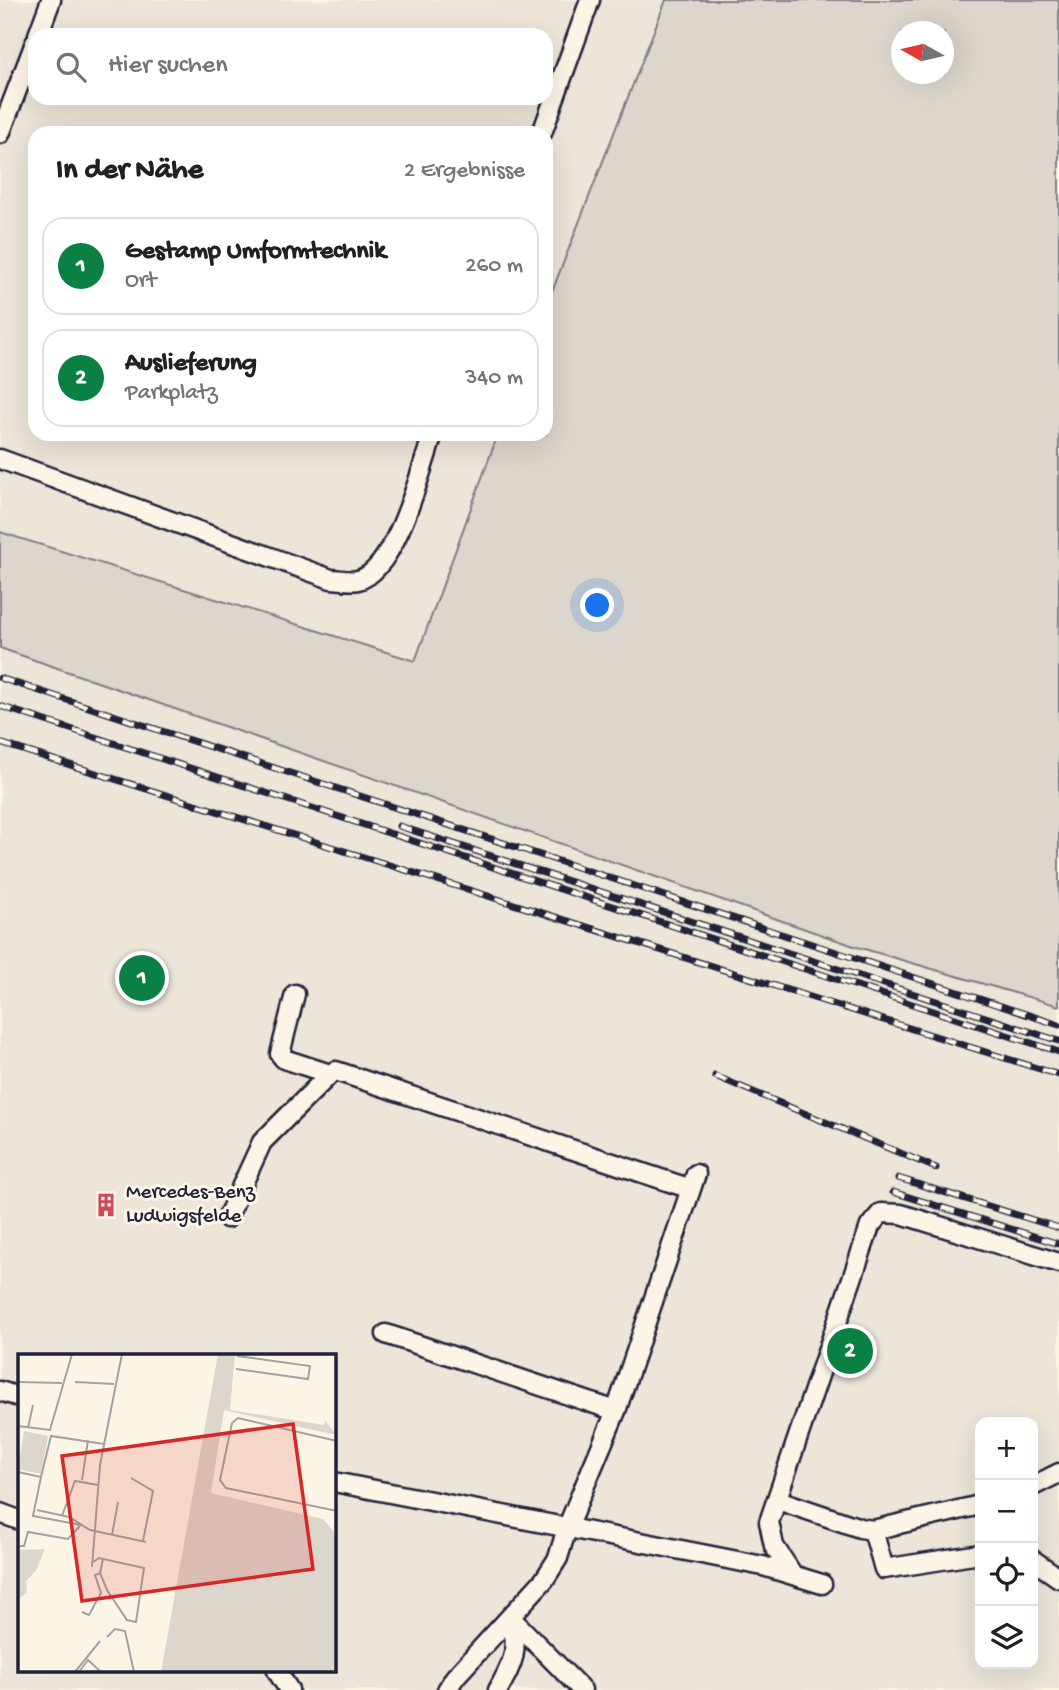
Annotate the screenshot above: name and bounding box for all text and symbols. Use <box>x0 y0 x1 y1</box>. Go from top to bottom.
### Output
north arrow <box>891 21 954 84</box>
search box <box>28 28 553 105</box>
icon: search <box>52 48 90 86</box>
text: Hier suchen <box>108 51 228 82</box>
text: In der Nähe <box>56 154 203 189</box>
text: 2 Ergebnisse <box>404 158 525 185</box>
text: Gestamp Umformtechnik <box>125 237 386 268</box>
text: 1 <box>76 253 86 280</box>
text: 260 m <box>465 253 523 280</box>
text: Ort <box>125 268 156 295</box>
text: Auslieferung <box>125 349 257 380</box>
text: 2 <box>75 365 87 392</box>
text: 340 m <box>465 365 523 392</box>
text: Parkplatz <box>125 380 218 407</box>
your location <box>580 588 614 622</box>
pin: 1 <box>119 952 165 1004</box>
place label: Mercedes-Benz Ludwigsfelde <box>126 1181 256 1230</box>
building icon: Mercedes-Benz Ludwigsfelde <box>92 1191 120 1219</box>
pin: 2 <box>827 1325 873 1377</box>
inset map <box>18 1354 336 1672</box>
map controls <box>975 1417 1038 1669</box>
button: + <box>975 1417 1038 1480</box>
button: − <box>975 1480 1038 1543</box>
button: locate <box>975 1543 1038 1606</box>
button: layers <box>975 1606 1038 1669</box>

